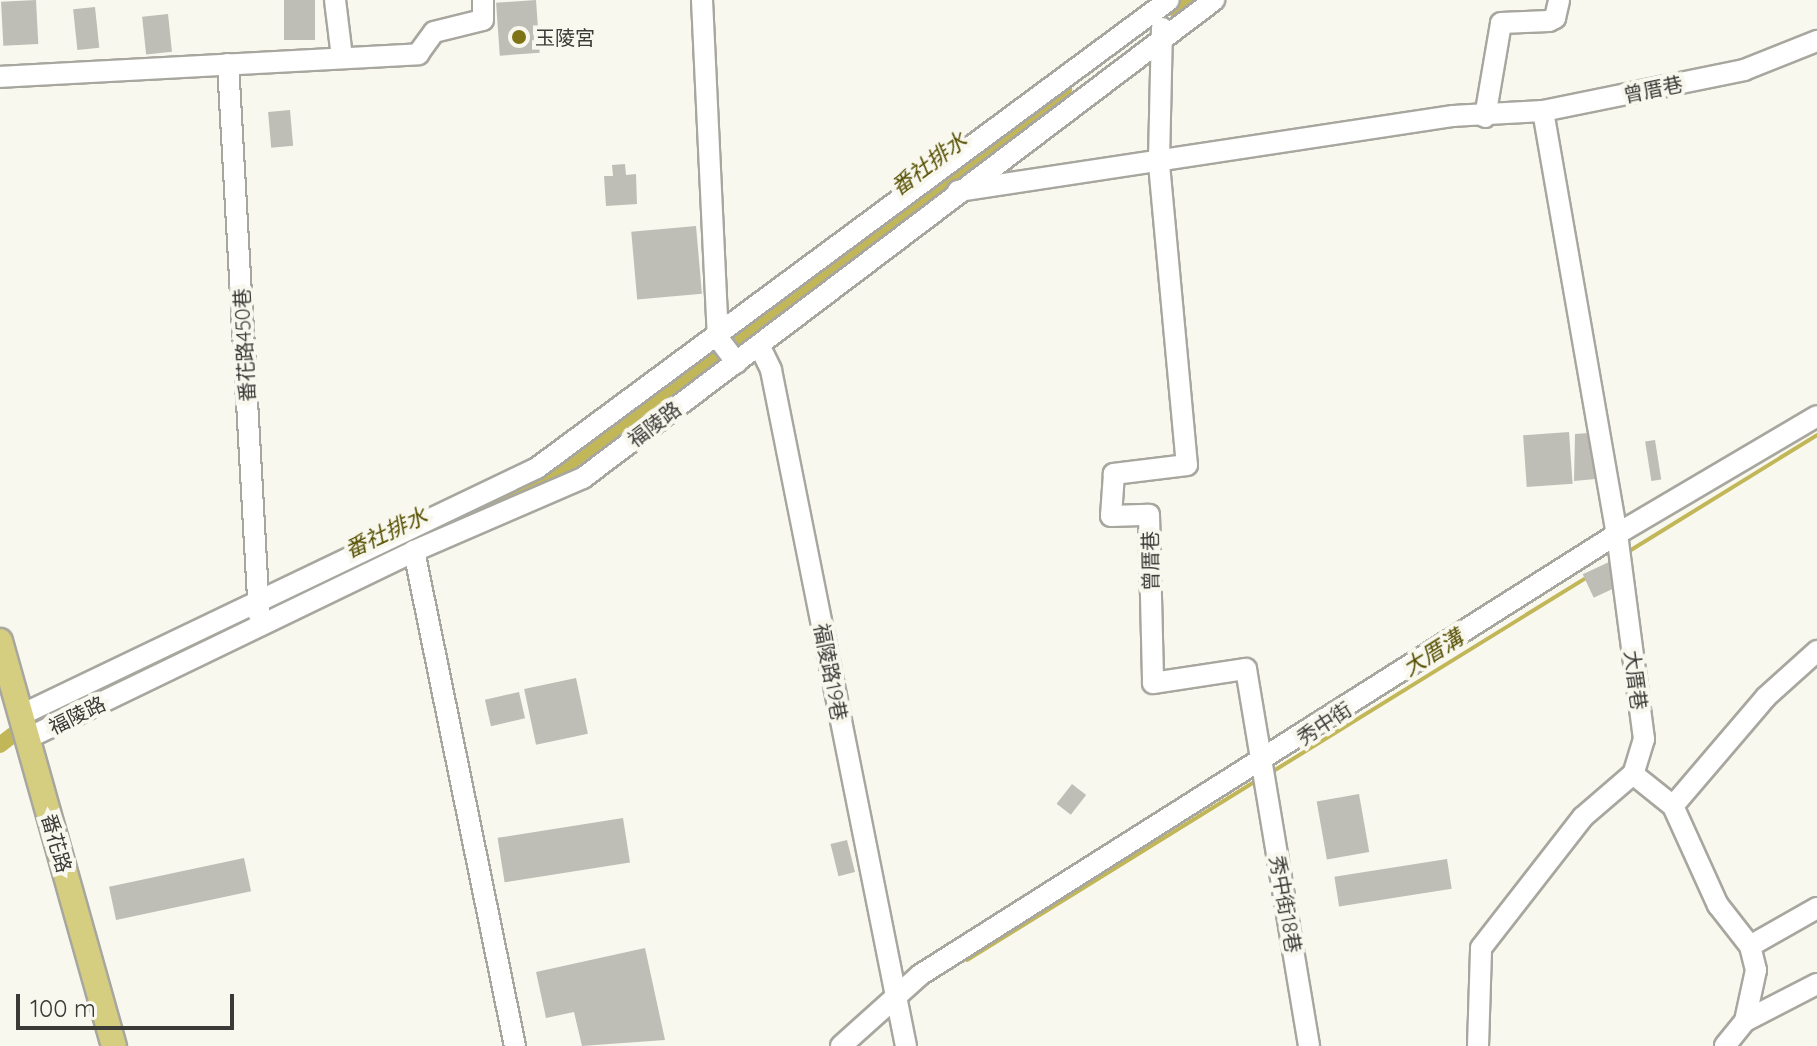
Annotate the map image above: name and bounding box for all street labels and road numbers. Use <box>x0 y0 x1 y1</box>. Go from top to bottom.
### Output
street label: 曾厝巷 <box>1621 71 1685 107</box>
street label: 番花路450巷 <box>229 288 259 402</box>
street label: 福陵路 <box>623 396 685 452</box>
street label: 曾厝巷 <box>1137 531 1163 591</box>
street label: 福陵路19巷 <box>810 621 852 723</box>
street label: 大厝巷 <box>1620 649 1652 711</box>
street label: 福陵路 <box>45 691 109 739</box>
street label: 秀中街 <box>1292 697 1356 749</box>
street label: 番花路 <box>37 811 77 875</box>
street label: 秀中街18巷 <box>1266 854 1306 954</box>

